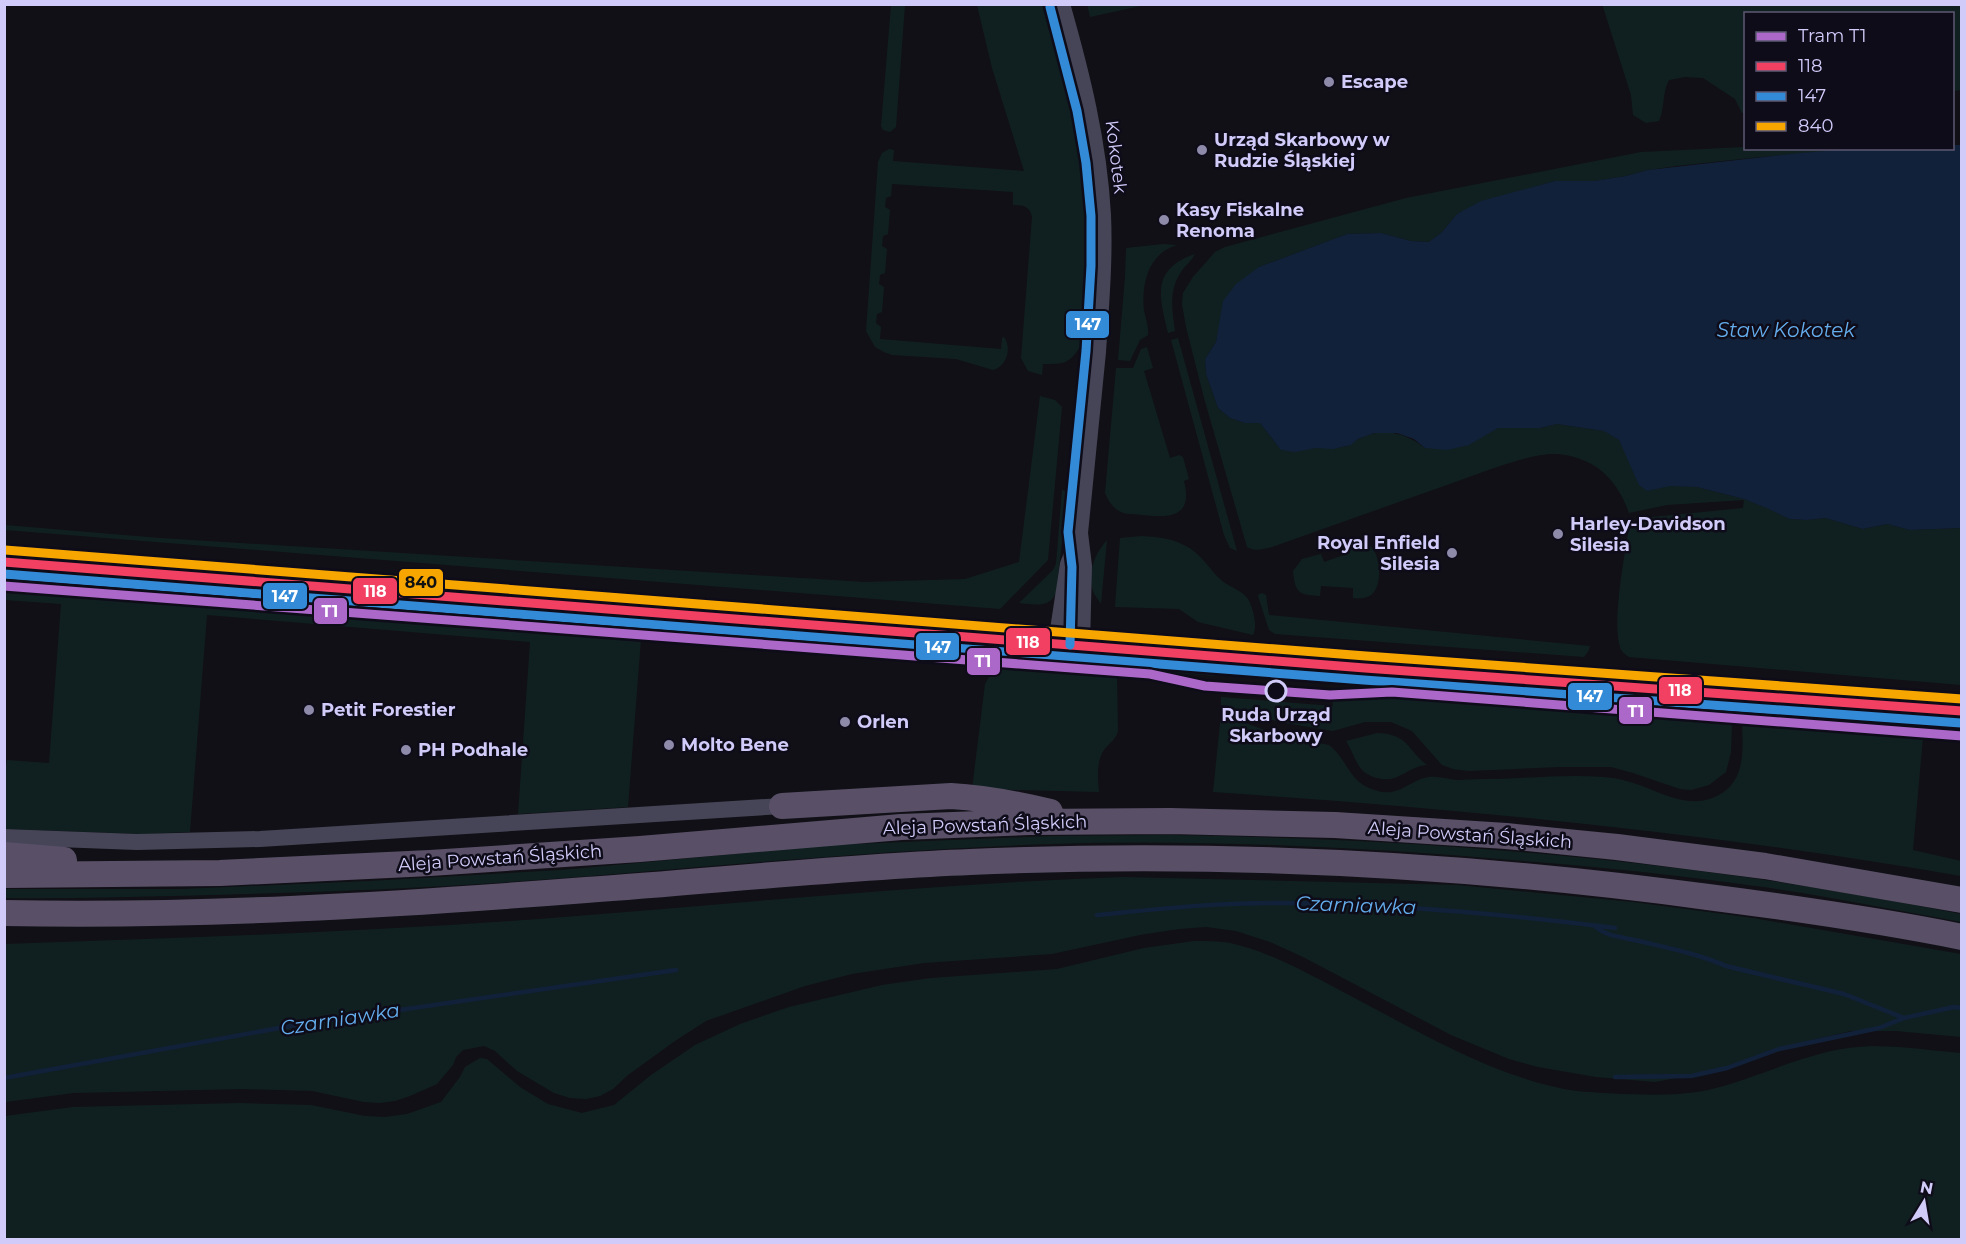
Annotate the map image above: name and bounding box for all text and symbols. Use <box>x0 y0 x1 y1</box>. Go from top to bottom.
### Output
legend <box>1744 12 1954 150</box>
text: Tram T1 <box>1798 25 1867 47</box>
text: 118 <box>1798 55 1822 77</box>
place label: Escape <box>1341 71 1408 93</box>
marker: Escape <box>1322 75 1336 89</box>
text: 147 <box>1798 85 1826 107</box>
text: 840 <box>1798 115 1833 137</box>
street label: Kokotek <box>1101 119 1131 195</box>
place label: Urząd Skarbowy w Rudzie Śląskiej <box>1214 129 1390 172</box>
marker: Urząd Skarbowy w Rudzie Śląskiej <box>1195 143 1209 157</box>
place label: Kasy Fiskalne Renoma <box>1176 199 1304 242</box>
marker: Kasy Fiskalne Renoma <box>1157 213 1171 227</box>
line badge: 147 <box>1065 310 1110 339</box>
text: 147 <box>1075 315 1101 334</box>
water label: Staw Kokotek <box>1717 318 1856 342</box>
place label: Harley-Davidson Silesia <box>1570 513 1726 556</box>
marker: Harley-Davidson Silesia <box>1551 527 1565 541</box>
place label: Royal Enfield Silesia <box>1317 532 1440 575</box>
marker: Royal Enfield Silesia <box>1445 546 1459 560</box>
line badge: 840 <box>398 568 444 597</box>
text: 840 <box>405 573 437 592</box>
line badge: 118 <box>352 577 398 605</box>
line badge: 147 <box>262 582 308 610</box>
text: 118 <box>363 582 387 601</box>
text: 147 <box>272 587 298 606</box>
line badge: T1 <box>313 597 348 625</box>
text: T1 <box>322 602 338 621</box>
line badge: 118 <box>1005 627 1051 656</box>
line badge: 147 <box>915 632 960 661</box>
text: 118 <box>1016 633 1040 652</box>
text: 147 <box>925 638 951 657</box>
line badge: T1 <box>966 647 1001 676</box>
text: T1 <box>975 652 991 671</box>
line badge: 118 <box>1658 676 1703 705</box>
marker: Ruda Urząd Skarbowy <box>1265 680 1287 702</box>
text: 118 <box>1668 681 1692 700</box>
line badge: 147 <box>1567 682 1613 711</box>
text: 147 <box>1577 687 1603 706</box>
line badge: T1 <box>1618 696 1653 725</box>
place label: Petit Forestier <box>321 699 456 721</box>
text: T1 <box>1628 702 1644 721</box>
marker: Petit Forestier <box>302 703 316 717</box>
place label: Ruda Urząd Skarbowy <box>1221 704 1331 747</box>
place label: Orlen <box>857 711 909 733</box>
marker: Orlen <box>838 715 852 729</box>
place label: Molto Bene <box>681 734 789 756</box>
marker: Molto Bene <box>662 738 676 752</box>
place label: PH Podhale <box>418 739 528 761</box>
marker: PH Podhale <box>399 743 413 757</box>
street label: Aleja Powstań Śląskich <box>882 810 1088 840</box>
street label: Aleja Powstań Śląskich <box>1367 817 1573 853</box>
street label: Aleja Powstań Śląskich <box>397 840 603 876</box>
water label: Czarniawka <box>1295 891 1417 919</box>
water label: Czarniawka <box>279 998 401 1040</box>
north arrow <box>1894 1172 1954 1232</box>
text: N <box>1919 1177 1935 1198</box>

